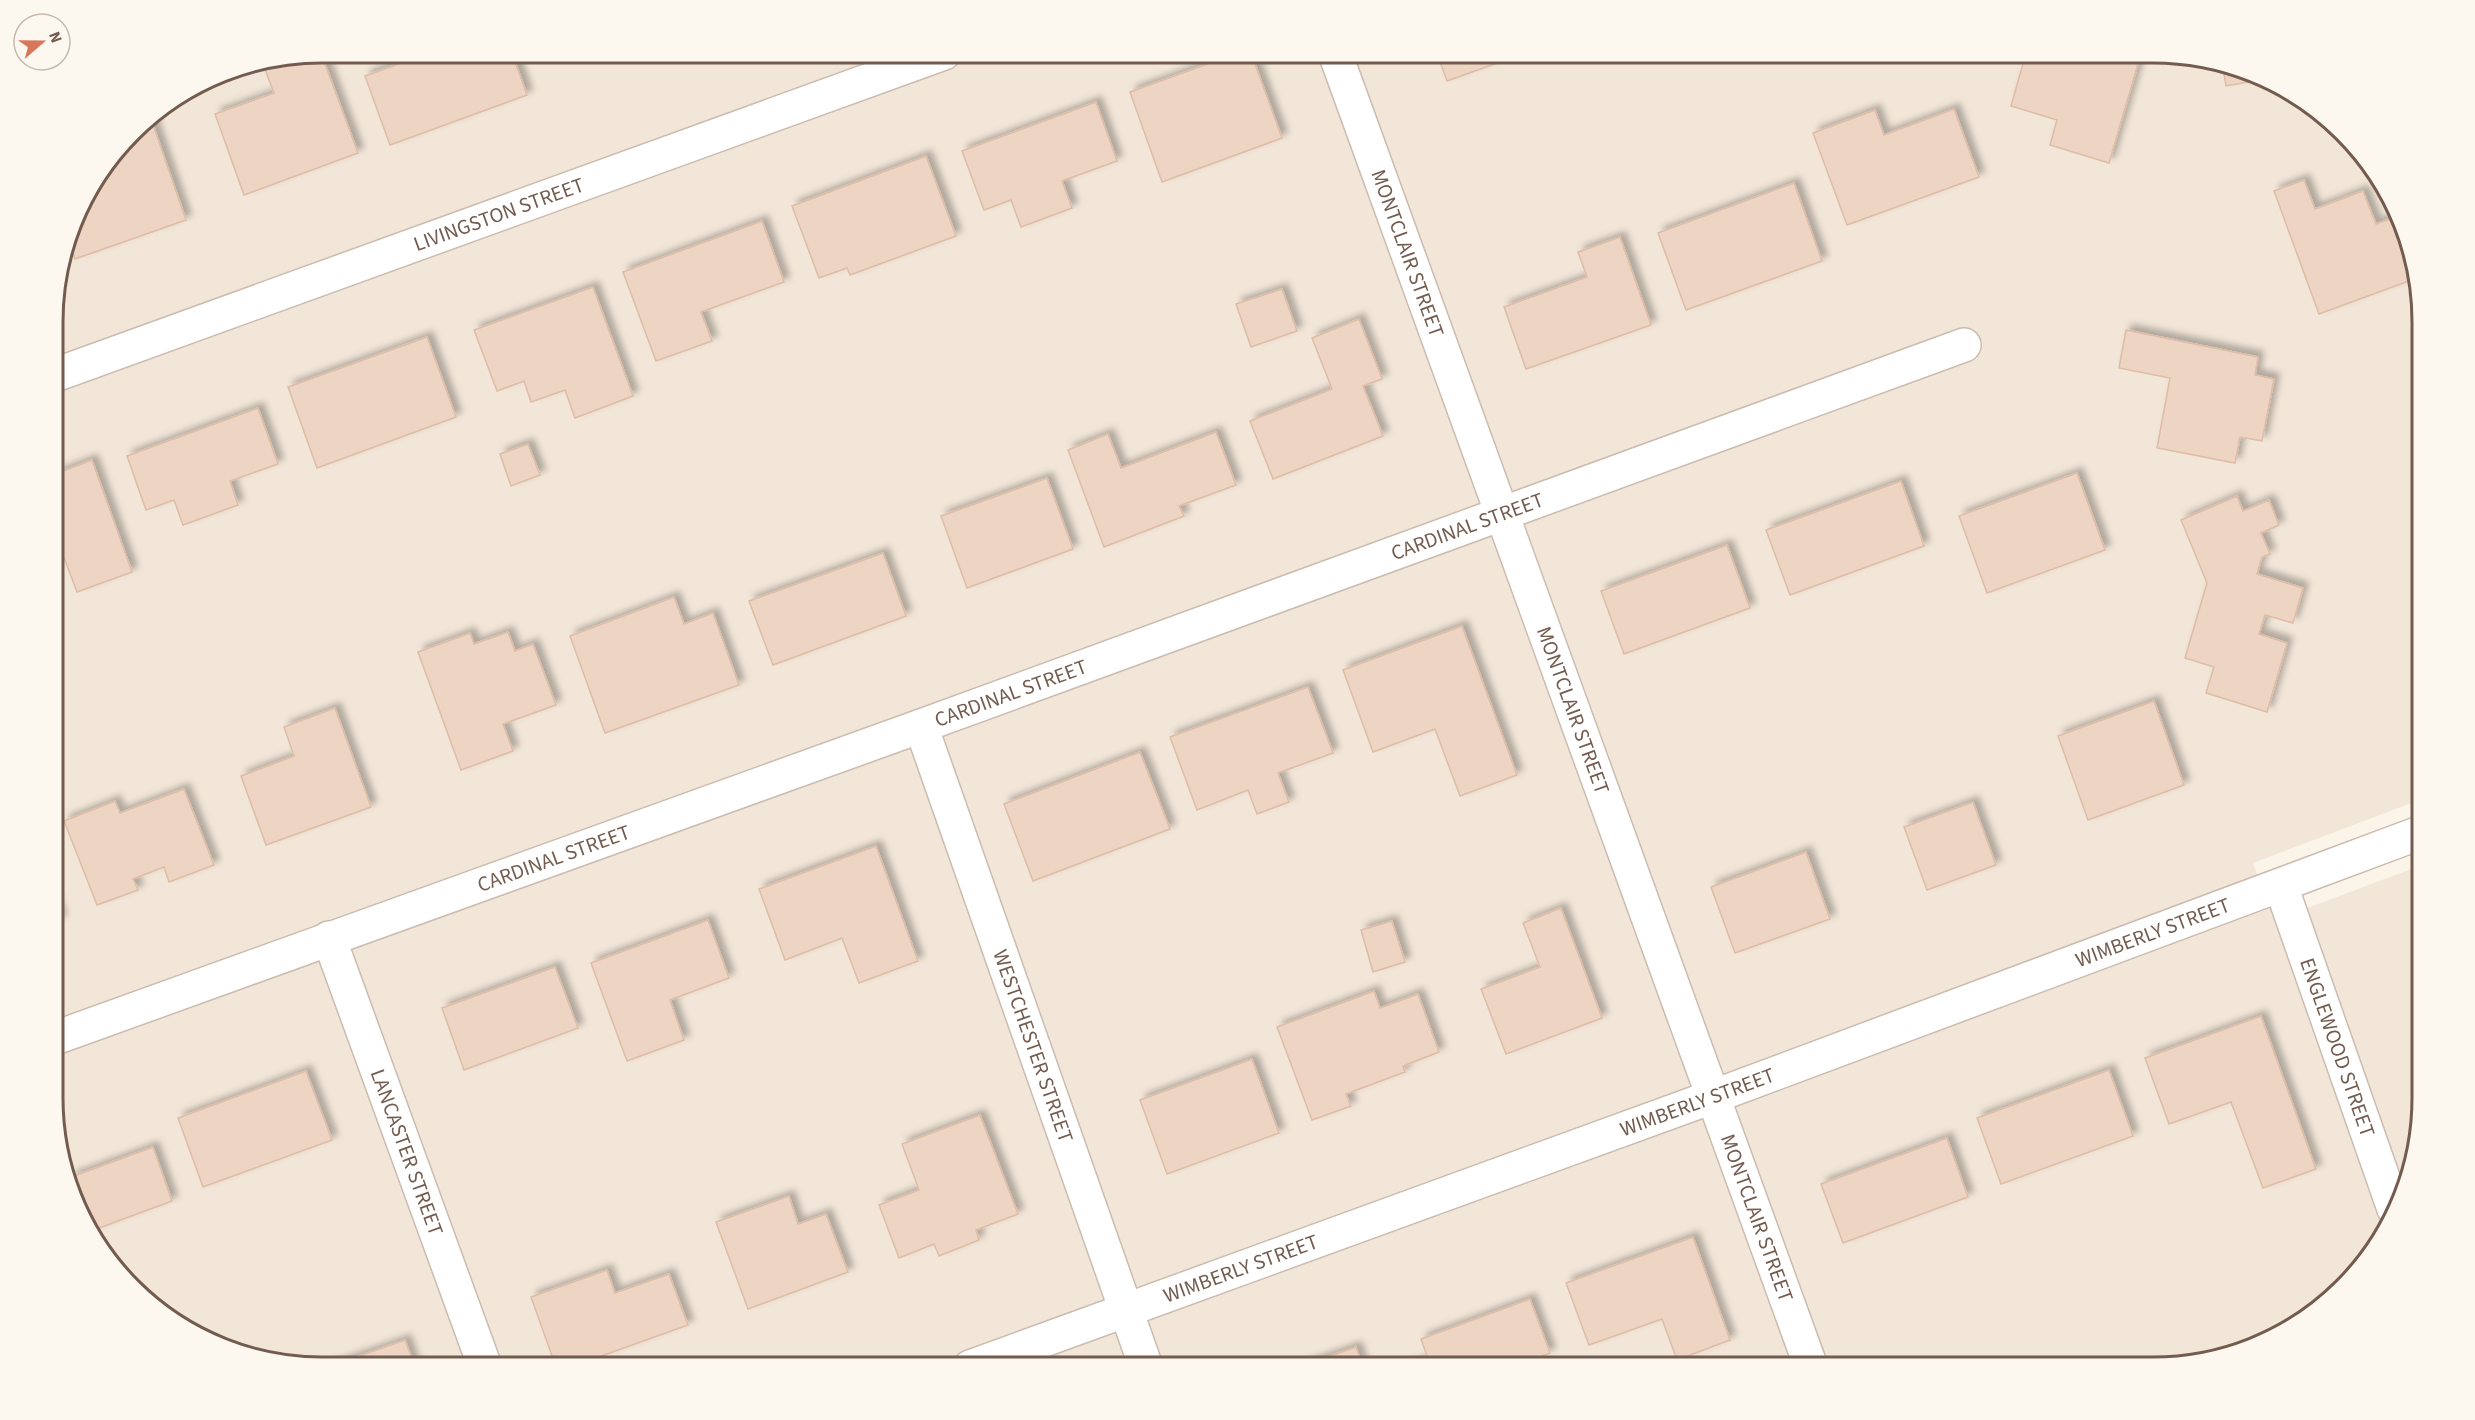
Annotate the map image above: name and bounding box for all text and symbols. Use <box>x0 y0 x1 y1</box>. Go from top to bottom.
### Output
north arrow <box>12 12 72 72</box>
text: N <box>43 28 67 46</box>
street label: MONTCLAIR STREET <box>1363 165 1452 341</box>
street label: LIVINGSTON STREET <box>409 170 588 259</box>
street label: CARDINAL STREET <box>1387 485 1548 568</box>
street label: MONTCLAIR STREET <box>1529 622 1617 798</box>
street label: CARDINAL STREET <box>930 652 1091 735</box>
street label: CARDINAL STREET <box>473 817 634 900</box>
street label: WIMBERLY STREET <box>2071 890 2234 975</box>
street label: WESTCHESTER STREET <box>986 945 1081 1146</box>
street label: ENGLEWOOD STREET <box>2292 954 2383 1141</box>
street label: WIMBERLY STREET <box>1616 1060 1779 1144</box>
street label: LANCASTER STREET <box>363 1065 451 1240</box>
street label: MONTCLAIR STREET <box>1713 1130 1801 1306</box>
street label: WIMBERLY STREET <box>1159 1227 1322 1310</box>

